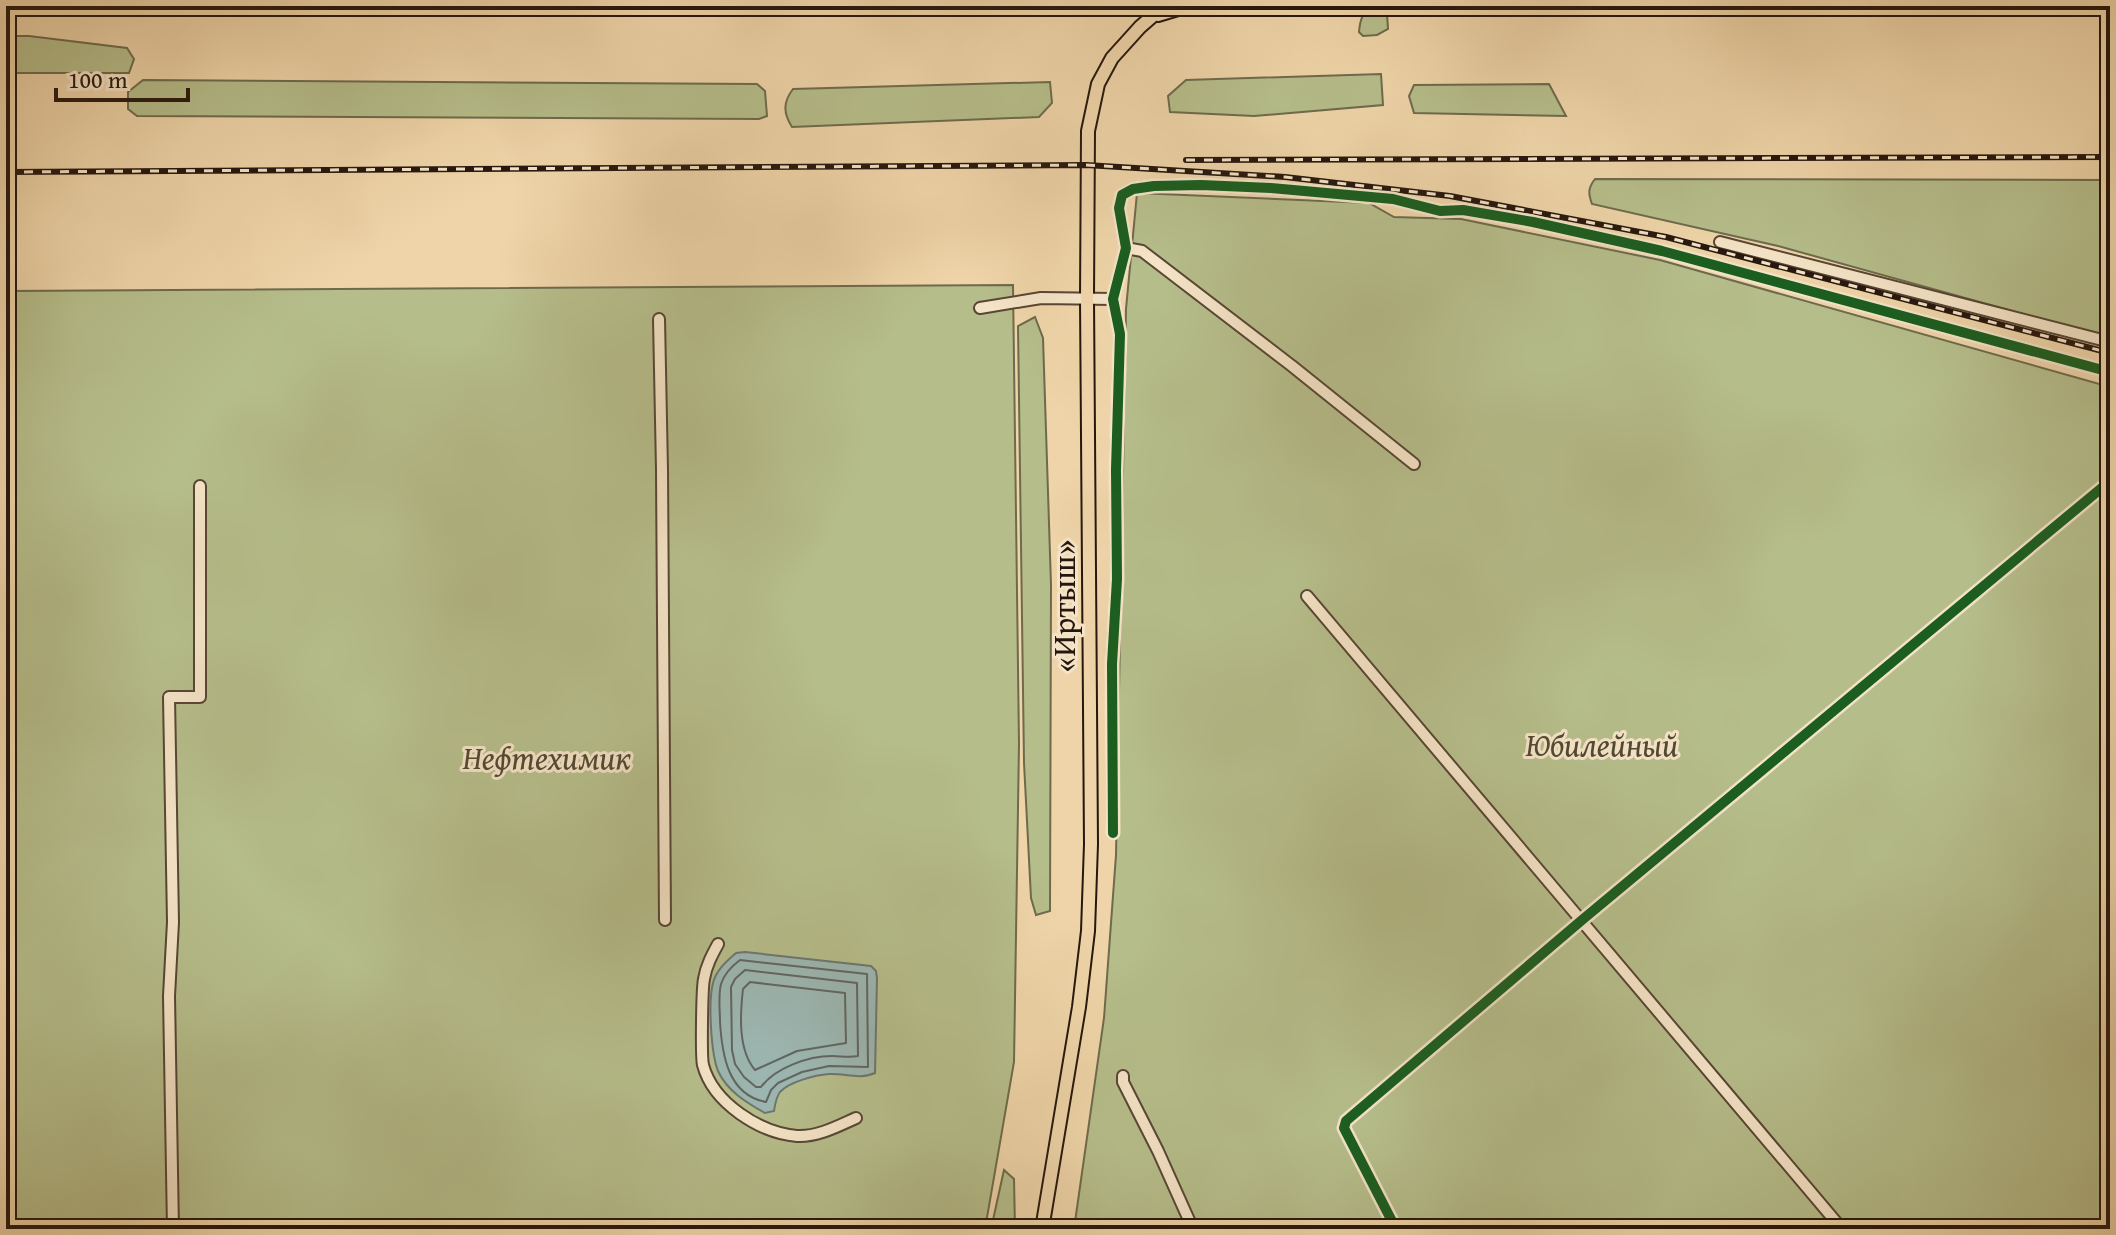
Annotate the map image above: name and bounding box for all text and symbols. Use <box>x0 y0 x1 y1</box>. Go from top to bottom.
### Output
scale bar <box>56 52 188 102</box>
text: 100 m <box>68 62 128 97</box>
street label: «Иртыш» <box>1040 540 1087 672</box>
park label: Юбилейный <box>1526 721 1678 768</box>
park label: Нефтехимик <box>463 734 632 781</box>

